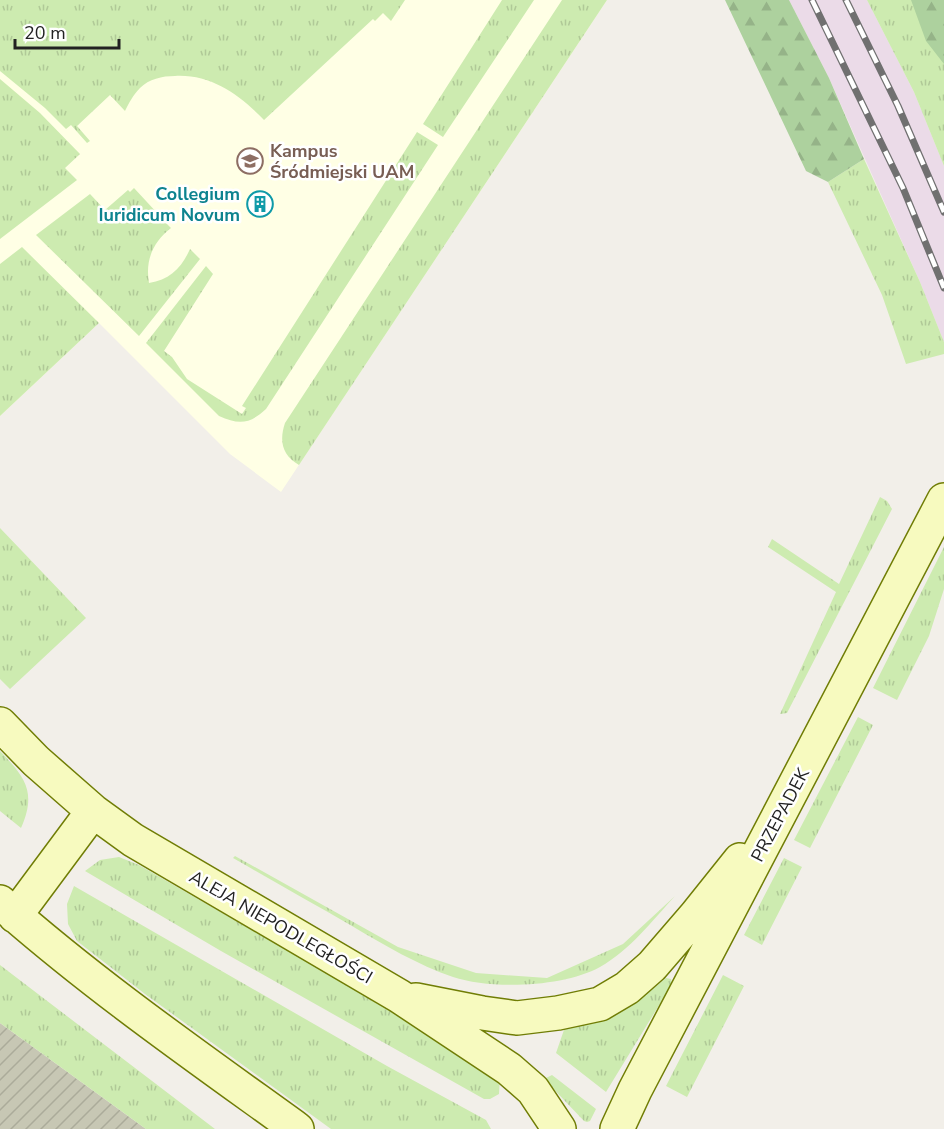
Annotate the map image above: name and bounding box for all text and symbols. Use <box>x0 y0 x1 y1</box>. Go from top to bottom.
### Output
scale bar <box>15 12 118 50</box>
text: 20 m <box>24 21 66 45</box>
place label: Kampus Śródmiejski UAM <box>270 139 414 184</box>
school or university icon: Kampus Śródmiejski UAM <box>235 146 265 176</box>
place label: Collegium Iuridicum Novum <box>99 182 240 227</box>
building icon: Collegium Iuridicum Novum <box>245 189 275 219</box>
street label: PRZEPADEK <box>745 763 815 866</box>
street label: ALEJA NIEPODLEGŁOŚCI <box>185 865 377 989</box>

